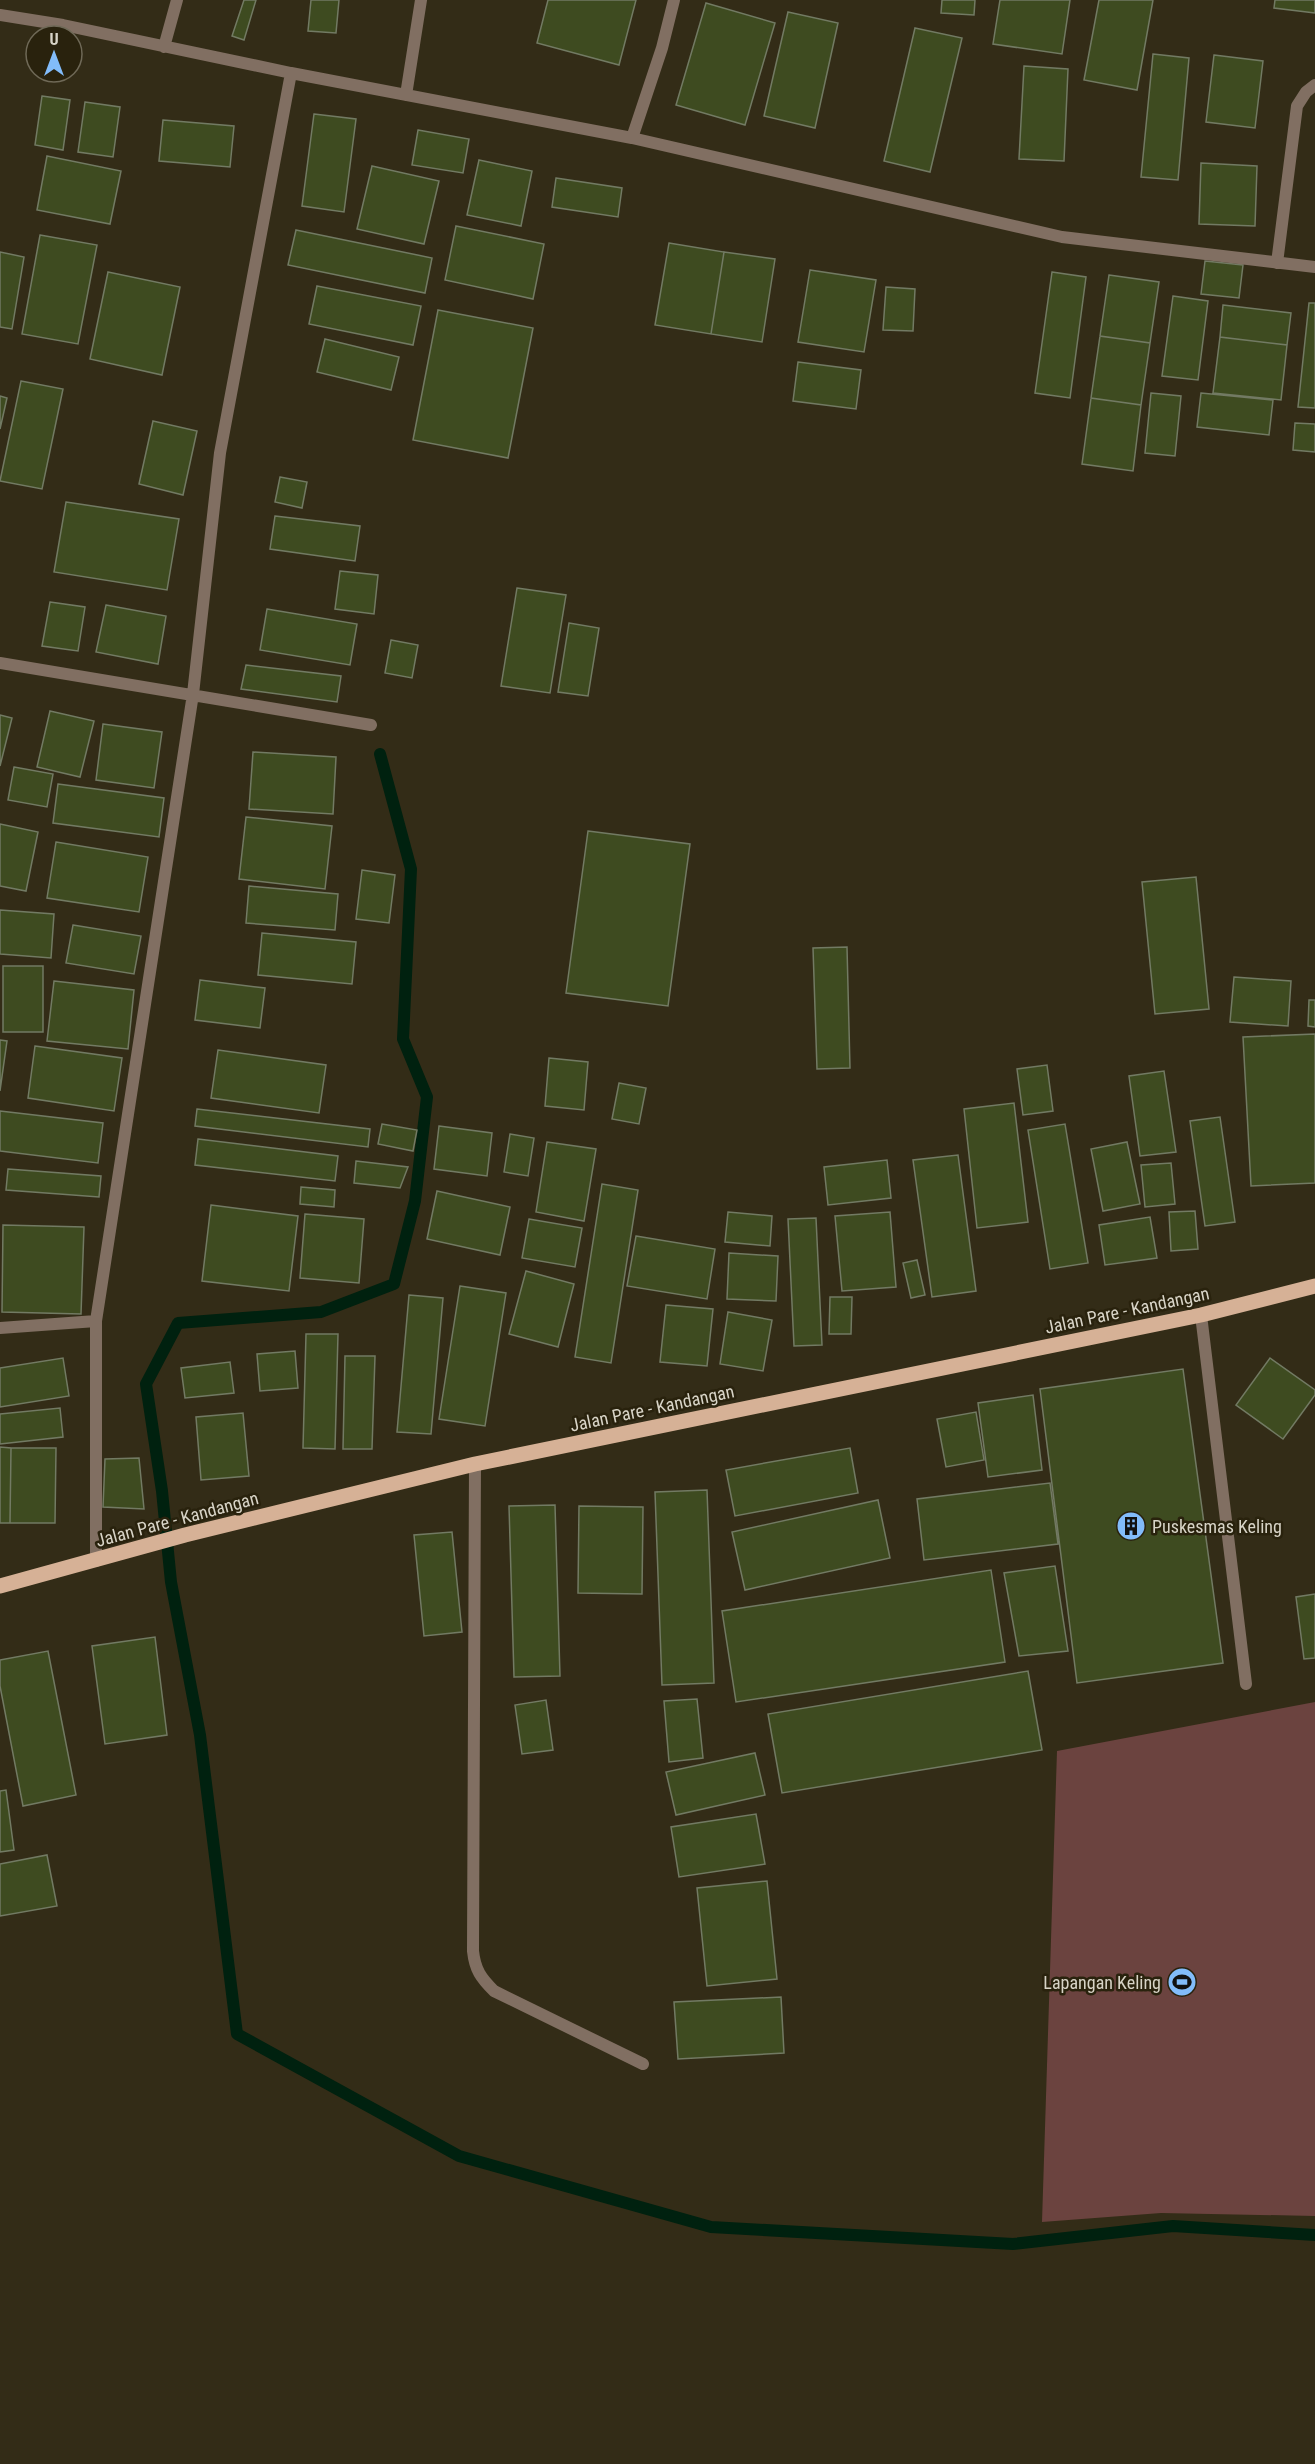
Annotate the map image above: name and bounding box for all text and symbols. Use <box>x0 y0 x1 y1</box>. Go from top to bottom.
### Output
north arrow <box>24 24 84 84</box>
text: U <box>49 30 59 49</box>
street label: Jalan Pare - Kandangan <box>1043 1282 1211 1338</box>
street label: Jalan Pare - Kandangan <box>568 1380 736 1436</box>
street label: Jalan Pare - Kandangan <box>93 1487 261 1551</box>
building icon: Puskesmas Keling <box>1115 1510 1147 1542</box>
place label: Puskesmas Keling <box>1152 1516 1282 1537</box>
sports icon: Lapangan Keling <box>1166 1966 1198 1998</box>
place label: Lapangan Keling <box>1043 1972 1161 1993</box>

